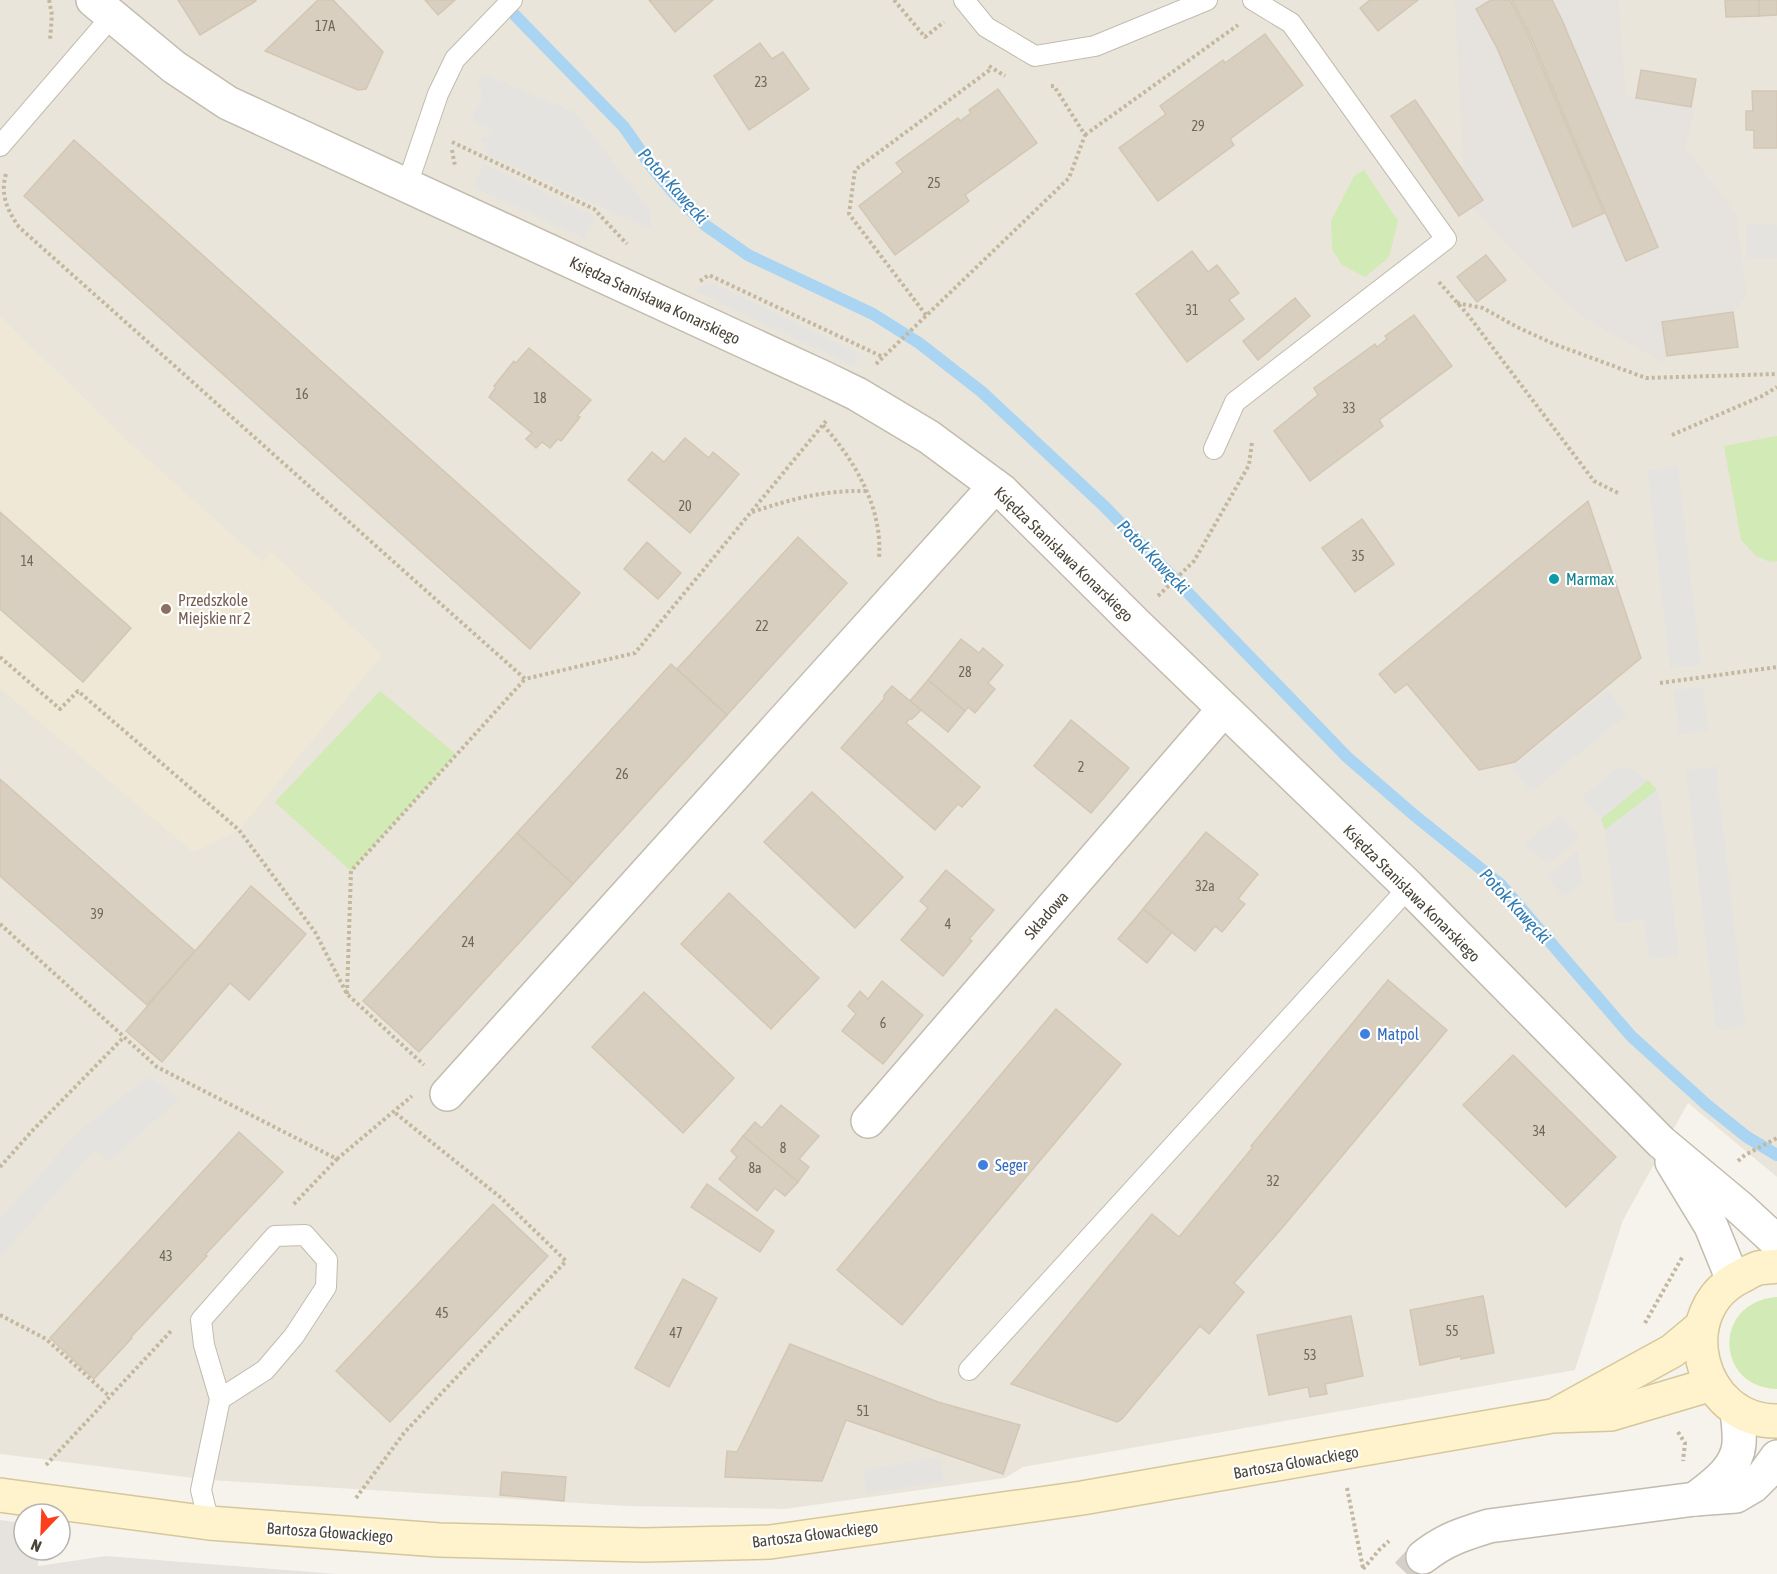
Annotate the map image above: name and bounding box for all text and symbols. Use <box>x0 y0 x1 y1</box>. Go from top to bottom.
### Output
house number: 17A <box>315 18 335 34</box>
house number: 23 <box>754 74 768 90</box>
house number: 29 <box>1191 118 1205 134</box>
water label: Potok Kawęcki <box>634 144 713 228</box>
house number: 25 <box>927 175 941 191</box>
street label: Księdza Stanisława Konarskiego <box>566 253 743 348</box>
house number: 31 <box>1185 302 1199 318</box>
house number: 16 <box>295 386 309 402</box>
house number: 18 <box>533 390 547 406</box>
house number: 33 <box>1342 400 1356 416</box>
street label: Księdza Stanisława Konarskiego <box>990 483 1137 626</box>
house number: 20 <box>678 498 692 514</box>
water label: Potok Kawęcki <box>1113 515 1194 598</box>
house number: 35 <box>1351 548 1365 564</box>
house number: 14 <box>20 553 34 569</box>
place label: Marmax <box>1566 570 1615 588</box>
marker: Marmax <box>1547 572 1561 586</box>
place label: Przedszkole Miejskie nr 2 <box>178 591 251 628</box>
marker: Przedszkole Miejskie nr 2 <box>159 602 173 616</box>
house number: 22 <box>755 618 769 634</box>
house number: 28 <box>958 664 972 680</box>
house number: 2 <box>1078 759 1084 775</box>
house number: 26 <box>615 766 629 782</box>
street label: Księdza Stanisława Konarskiego <box>1339 821 1484 966</box>
water label: Potok Kawęcki <box>1476 864 1555 947</box>
house number: 32a <box>1195 878 1215 894</box>
street label: Składowa <box>1020 888 1072 942</box>
house number: 39 <box>90 906 104 922</box>
house number: 4 <box>945 916 952 932</box>
house number: 24 <box>461 934 475 950</box>
house number: 6 <box>880 1015 887 1031</box>
place label: Matpol <box>1377 1025 1420 1044</box>
marker: Matpol <box>1358 1027 1372 1041</box>
house number: 34 <box>1532 1123 1546 1139</box>
house number: 8 <box>780 1140 787 1156</box>
place label: Seger <box>995 1156 1028 1175</box>
marker: Seger <box>976 1158 990 1172</box>
house number: 8a <box>748 1160 762 1176</box>
house number: 32 <box>1266 1173 1280 1189</box>
house number: 43 <box>159 1248 173 1264</box>
house number: 45 <box>435 1305 449 1321</box>
house number: 55 <box>1445 1323 1459 1339</box>
house number: 47 <box>669 1325 683 1341</box>
house number: 53 <box>1303 1347 1317 1363</box>
house number: 51 <box>856 1403 870 1419</box>
street label: Bartosza Głowackiego <box>1232 1442 1360 1483</box>
north arrow <box>12 1502 72 1562</box>
street label: Bartosza Głowackiego <box>751 1517 879 1552</box>
street label: Bartosza Głowackiego <box>266 1519 394 1546</box>
text: N <box>28 1536 44 1556</box>

